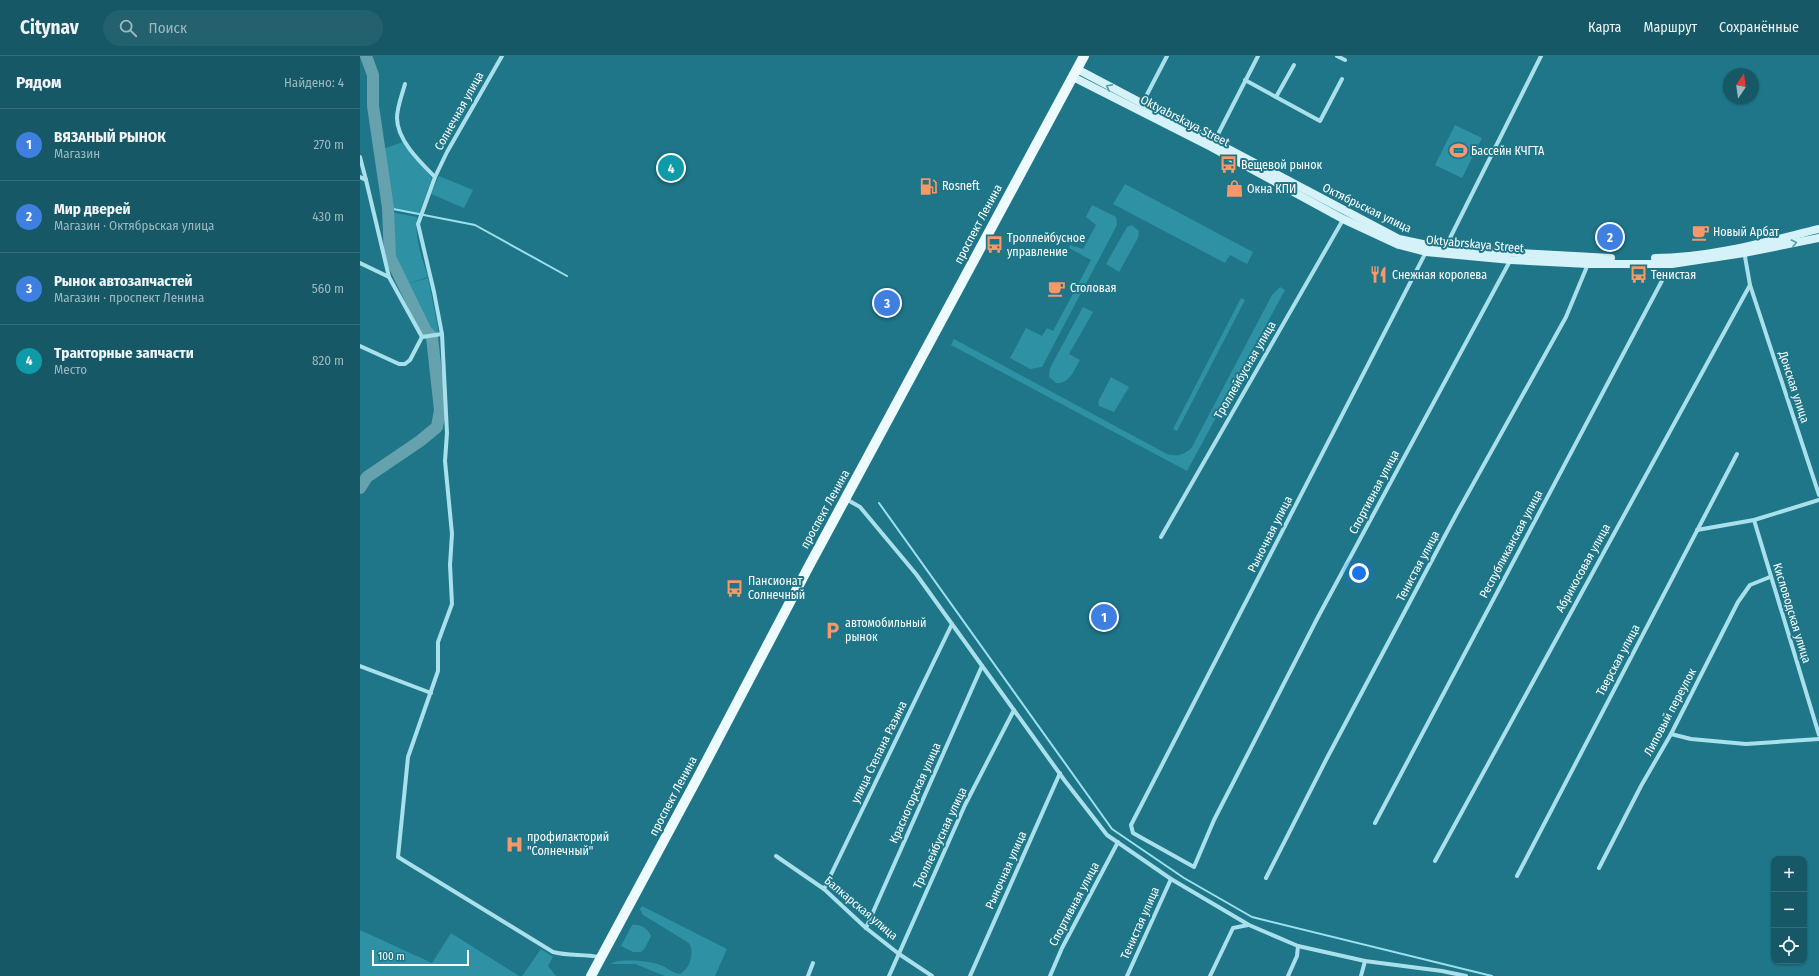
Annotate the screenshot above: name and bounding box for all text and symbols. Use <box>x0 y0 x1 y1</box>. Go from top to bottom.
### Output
search box <box>103 10 383 46</box>
text: Citynav <box>20 16 79 39</box>
icon: search <box>117 17 139 39</box>
text: Поиск <box>149 19 187 37</box>
text: Карта <box>1588 19 1621 36</box>
text: Маршрут <box>1643 19 1697 36</box>
text: Сохранённые <box>1719 19 1799 36</box>
north arrow <box>1723 68 1759 104</box>
street label: Солнечная улица <box>432 69 486 153</box>
text: Рядом <box>16 72 61 93</box>
text: Найдено: 4 <box>284 75 344 90</box>
one-way arrow <box>1106 84 1113 91</box>
street label: Oktyabrskaya Street <box>1138 92 1232 150</box>
text: ВЯЗАНЫЙ РЫНОК <box>54 128 166 146</box>
text: 1 <box>26 137 32 152</box>
text: 270 m <box>313 137 344 152</box>
sports icon: Бассейн КЧГТА <box>1448 141 1468 161</box>
place label: Бассейн КЧГТА <box>1471 144 1545 158</box>
text: Магазин <box>54 146 100 161</box>
pin: 4 <box>658 153 684 183</box>
bus stop icon: Вещевой рынок <box>1218 155 1238 175</box>
place label: Вещевой рынок <box>1241 158 1323 172</box>
fuel station icon: Rosneft <box>919 176 939 196</box>
place label: Rosneft <box>942 179 980 193</box>
shop icon: Окна КПИ <box>1224 179 1244 199</box>
street label: Октябрьская улица <box>1320 180 1414 236</box>
street label: проспект Ленина <box>951 182 1005 266</box>
place label: Окна КПИ <box>1247 182 1296 196</box>
text: Мир дверей <box>54 200 131 218</box>
text: 2 <box>26 209 32 224</box>
text: 430 m <box>312 209 344 224</box>
text: Магазин · Октябрьская улица <box>54 218 214 233</box>
pin: 2 <box>1597 222 1623 252</box>
cafe icon: Новый Арбат <box>1690 222 1710 242</box>
place label: Новый Арбат <box>1713 225 1779 239</box>
place label: Троллейбусное управление <box>1007 231 1085 259</box>
street label: Oktyabrskaya Street <box>1426 233 1525 255</box>
bus stop icon: Троллейбусное управление <box>984 235 1004 255</box>
one-way arrow <box>1791 239 1797 247</box>
restaurant icon: Снежная королева <box>1369 265 1389 285</box>
bus stop icon: Тенистая <box>1628 265 1648 285</box>
place label: Снежная королева <box>1392 268 1487 282</box>
place label: Тенистая <box>1651 268 1696 282</box>
text: Рынок автозапчастей <box>54 272 193 290</box>
cafe icon: Столовая <box>1047 278 1067 298</box>
text: 3 <box>26 281 32 296</box>
text: 560 m <box>312 281 344 296</box>
place label: Столовая <box>1070 281 1116 295</box>
pin: 3 <box>874 288 900 318</box>
text: Магазин · проспект Ленина <box>54 290 204 305</box>
street label: Троллейбусная улица <box>1211 319 1279 421</box>
text: Тракторные запчасти <box>54 344 194 362</box>
street label: Донская улица <box>1775 348 1812 425</box>
text: 4 <box>26 353 32 368</box>
text: 820 m <box>312 353 344 368</box>
text: Место <box>54 362 87 377</box>
street label: Спортивная улица <box>1346 447 1402 536</box>
street label: проспект Ленина <box>798 467 852 551</box>
street label: Республиканская улица <box>1477 487 1546 600</box>
street label: Рыночная улица <box>1245 493 1295 574</box>
street label: Абрикосовая улица <box>1553 521 1613 615</box>
street label: Тенистая улица <box>1394 528 1443 604</box>
street label: Кисловодская улица <box>1770 561 1814 665</box>
your location <box>1349 563 1369 583</box>
place label: Пансионат Солнечный <box>748 574 805 602</box>
bus stop icon: Пансионат Солнечный <box>725 578 745 598</box>
pin: 1 <box>1091 602 1117 632</box>
place label: автомобильный рынок <box>845 616 926 644</box>
parking icon: автомобильный рынок <box>822 620 842 640</box>
street label: Тверская улица <box>1593 622 1643 698</box>
street label: Липовый переулок <box>1641 665 1699 758</box>
street label: улица Степана Разина <box>848 699 910 805</box>
street label: Красногорская улица <box>886 740 944 846</box>
street label: проспект Ленина <box>646 754 700 838</box>
street label: Троллейбусная улица <box>910 785 970 891</box>
street label: Рыночная улица <box>983 829 1029 911</box>
place label: профилакторий "Солнечный" <box>527 830 609 858</box>
hospital icon: профилакторий "Солнечный" <box>504 834 524 854</box>
map controls <box>1771 856 1807 964</box>
button: + <box>1771 856 1807 892</box>
street label: Спортивная улица <box>1046 859 1102 948</box>
street label: Балкарская улица <box>822 873 901 943</box>
street label: Тенистая улица <box>1118 884 1162 961</box>
button: − <box>1771 892 1807 928</box>
button: locate <box>1771 928 1807 964</box>
scale bar <box>372 948 469 967</box>
text: 100 m <box>378 950 405 963</box>

